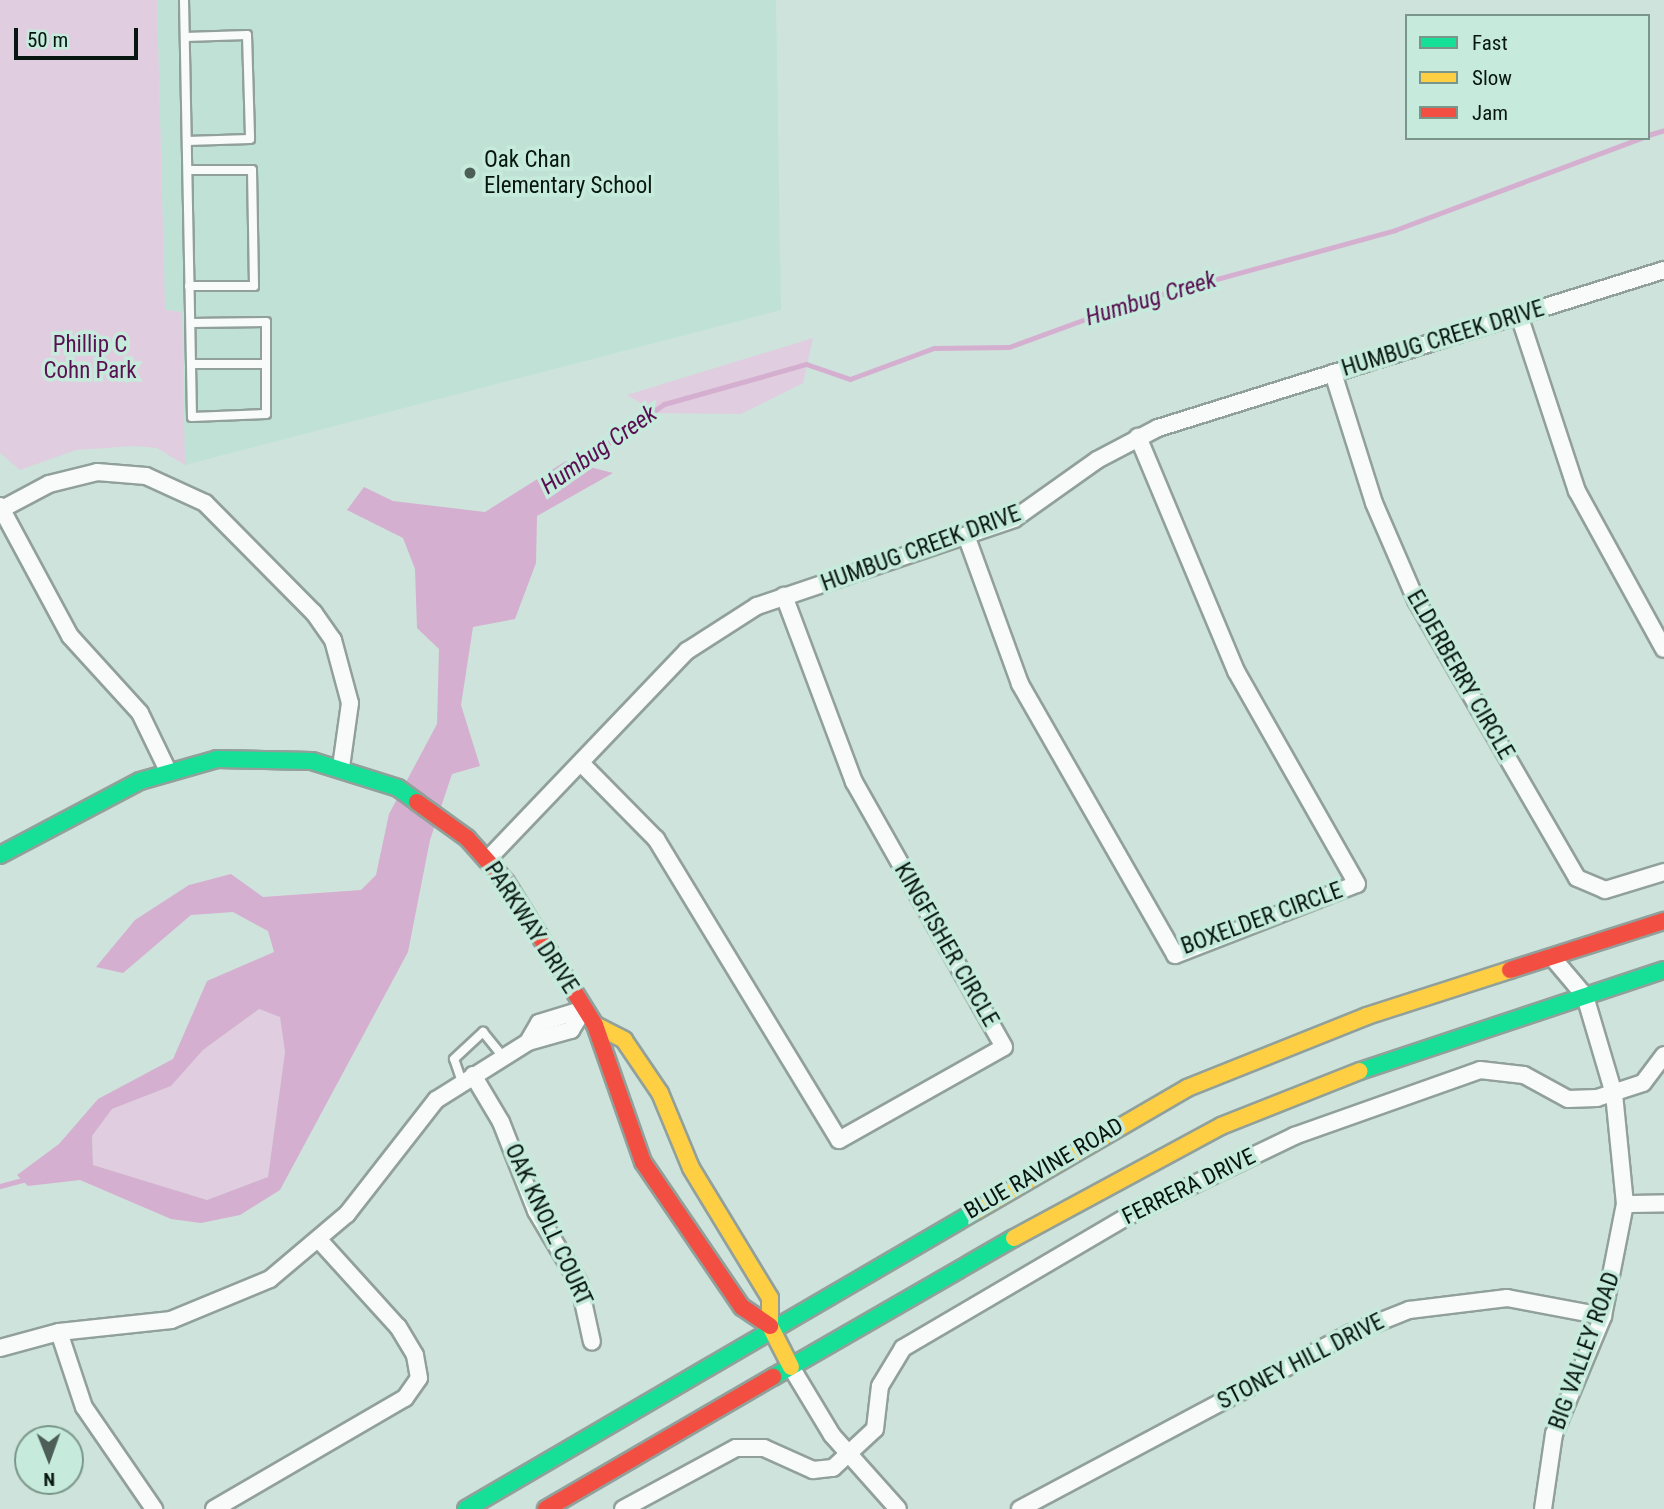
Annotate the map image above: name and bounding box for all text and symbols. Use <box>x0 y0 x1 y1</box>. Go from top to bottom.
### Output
scale bar <box>18 14 142 58</box>
legend <box>1405 14 1650 140</box>
text: 50 m <box>27 28 68 52</box>
text: Fast <box>1472 31 1508 55</box>
text: Slow <box>1472 66 1512 90</box>
text: Jam <box>1472 101 1508 125</box>
place label: Oak Chan Elementary School <box>484 146 653 200</box>
marker: Oak Chan Elementary School <box>462 165 478 181</box>
water label: Humbug Creek <box>1082 265 1220 333</box>
street label: HUMBUG CREEK DRIVE <box>1338 295 1548 383</box>
park label: Phillip C Cohn Park <box>43 331 137 385</box>
water label: Humbug Creek <box>535 399 663 501</box>
street label: HUMBUG CREEK DRIVE <box>818 500 1024 598</box>
street label: ELDERBERRY CIRCLE <box>1400 585 1520 765</box>
street label: PARKWAY DRIVE <box>478 857 584 999</box>
street label: KINGFISHER CIRCLE <box>888 858 1004 1032</box>
street label: BOXELDER CIRCLE <box>1178 877 1346 961</box>
street label: BLUE RAVINE ROAD <box>960 1112 1128 1226</box>
street label: OAK KNOLL COURT <box>498 1140 598 1310</box>
street label: FERRERA DRIVE <box>1118 1143 1260 1231</box>
street label: BIG VALLEY ROAD <box>1544 1269 1626 1433</box>
street label: STONEY HILL DRIVE <box>1213 1308 1389 1416</box>
north arrow <box>14 1425 84 1495</box>
text: N <box>43 1468 55 1491</box>

